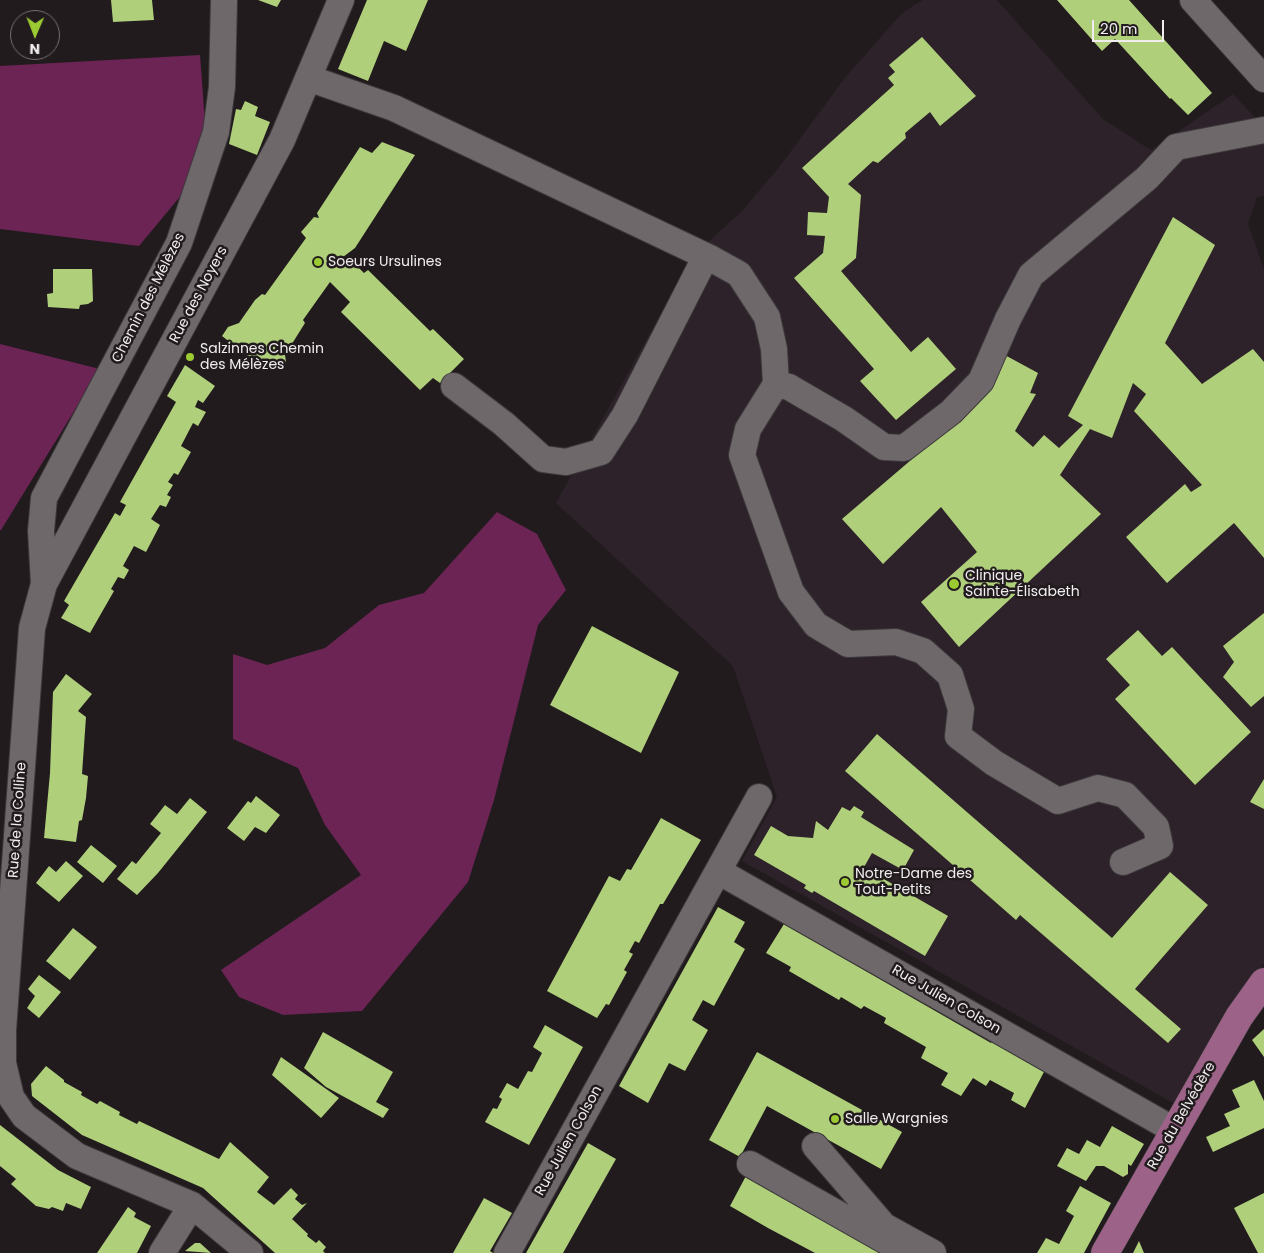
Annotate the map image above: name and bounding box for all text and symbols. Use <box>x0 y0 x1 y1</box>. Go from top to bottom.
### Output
north arrow <box>10 10 60 60</box>
scale bar <box>1094 10 1166 42</box>
text: 20 m <box>1100 18 1138 39</box>
text: N <box>29 39 40 59</box>
street label: Chemin des Mélèzes <box>109 230 189 366</box>
street label: Rue des Noyers <box>166 244 232 346</box>
place label: Soeurs Ursulines <box>328 254 442 270</box>
marker: Soeurs Ursulines <box>312 256 324 268</box>
place label: Salzinnes Chemin des Mélèzes <box>200 341 324 374</box>
marker: Salzinnes Chemin des Mélèzes <box>184 351 196 363</box>
place label: Clinique Sainte-Élisabeth <box>965 568 1080 600</box>
marker: Clinique Sainte-Élisabeth <box>947 577 961 591</box>
street label: Rue de la Colline <box>6 761 30 879</box>
place label: Notre-Dame des Tout-Petits <box>855 866 972 899</box>
marker: Notre-Dame des Tout-Petits <box>839 876 851 888</box>
street label: Rue Julien Colson <box>889 962 1003 1038</box>
street label: Rue du Belvédère <box>1144 1059 1220 1173</box>
street label: Rue Julien Colson <box>532 1083 606 1199</box>
place label: Salle Wargnies <box>845 1111 948 1127</box>
marker: Salle Wargnies <box>829 1113 841 1125</box>

